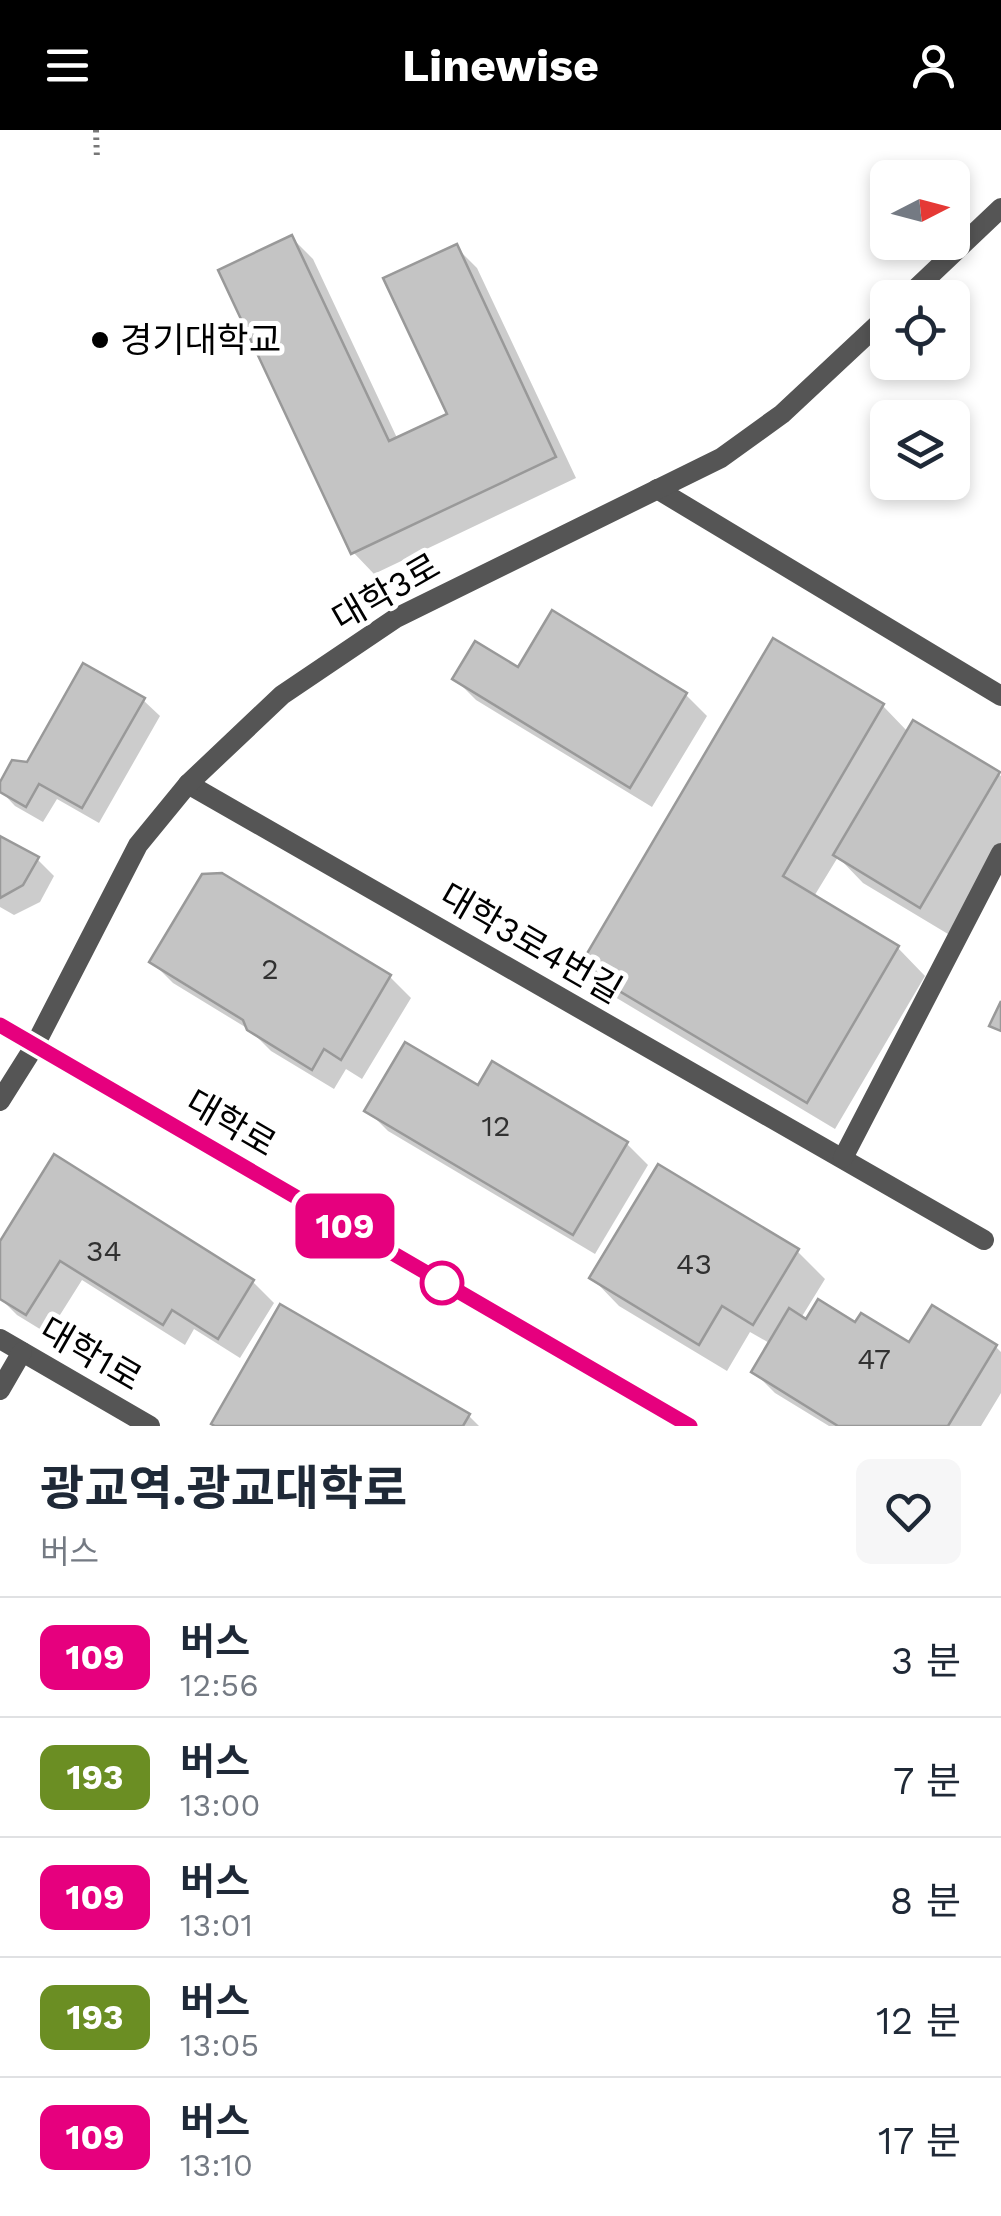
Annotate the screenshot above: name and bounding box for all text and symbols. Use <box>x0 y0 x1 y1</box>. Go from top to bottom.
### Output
icon: menu <box>40 38 95 93</box>
icon: person <box>906 38 961 93</box>
text: Linewise <box>402 39 599 92</box>
north arrow <box>870 160 970 260</box>
map controls <box>870 160 970 500</box>
button: locate <box>870 280 970 380</box>
place label: 경기대학교 <box>120 319 281 361</box>
marker: 경기대학교 <box>89 329 111 351</box>
button: layers <box>870 400 970 500</box>
street label: 대학3로 <box>325 545 447 639</box>
street label: 대학3로4번길 <box>433 874 629 1012</box>
house number: 2 <box>261 951 279 986</box>
street label: 대학로 <box>179 1081 283 1165</box>
house number: 12 <box>481 1108 511 1143</box>
line badge: 109 <box>288 1194 402 1258</box>
text: 109 <box>315 1205 375 1247</box>
house number: 34 <box>86 1233 122 1268</box>
house number: 43 <box>676 1246 712 1281</box>
unlabelled marker <box>421 1262 463 1304</box>
street label: 대학1로 <box>33 1308 149 1400</box>
house number: 47 <box>857 1341 891 1376</box>
button: heart <box>856 1459 961 1564</box>
text: 광교역.광교대학로 <box>40 1460 407 1517</box>
text: 버스 <box>40 1533 99 1571</box>
text: 버스 <box>180 1620 250 1664</box>
text: 109 <box>65 1636 125 1678</box>
text: 3 분 <box>891 1639 961 1683</box>
text: 12:56 <box>180 1666 259 1704</box>
text: 버스 <box>180 1740 250 1784</box>
text: 193 <box>66 1756 124 1798</box>
text: 7 분 <box>893 1759 961 1803</box>
text: 13:00 <box>180 1786 260 1824</box>
text: 버스 <box>180 1860 250 1904</box>
text: 109 <box>65 1876 125 1918</box>
text: 8 분 <box>890 1879 961 1923</box>
text: 13:01 <box>180 1906 253 1944</box>
text: 버스 <box>180 1980 250 2024</box>
text: 193 <box>66 1996 124 2038</box>
text: 12 분 <box>876 1999 961 2043</box>
text: 13:05 <box>180 2026 259 2064</box>
text: 버스 <box>180 2100 250 2144</box>
text: 109 <box>65 2116 125 2158</box>
text: 17 분 <box>878 2119 961 2163</box>
text: 13:10 <box>180 2146 253 2184</box>

